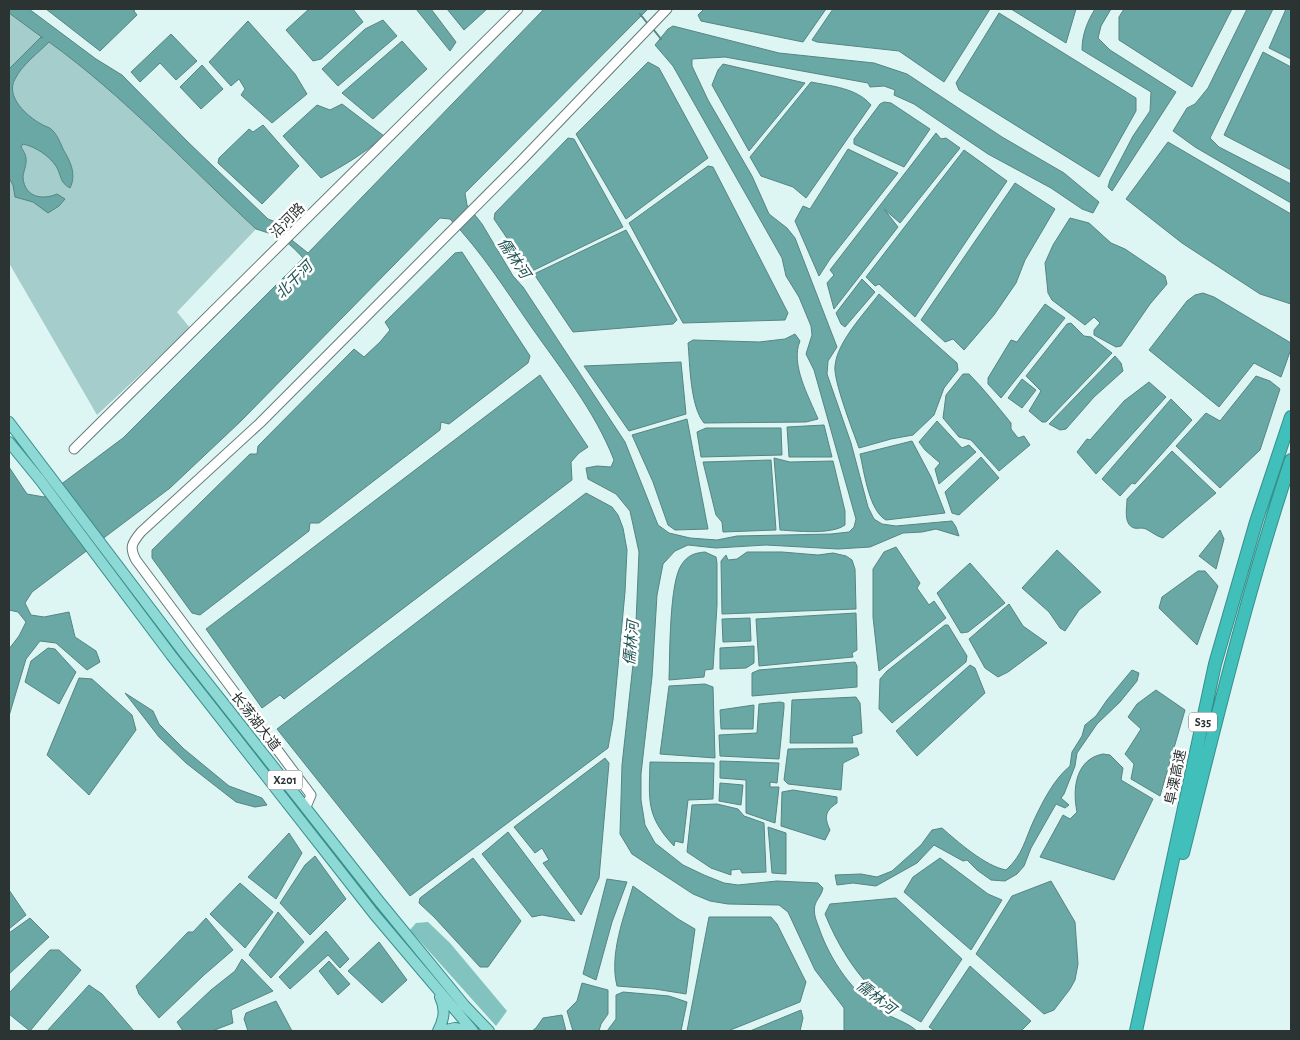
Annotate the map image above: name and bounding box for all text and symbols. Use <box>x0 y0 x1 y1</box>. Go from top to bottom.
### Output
street label: 沿河路 <box>267 200 308 241</box>
water label: 儒林河 <box>495 235 535 284</box>
water label: 北干河 <box>272 256 318 302</box>
water label: 儒林河 <box>621 617 641 666</box>
street label: 长荡湖大道 <box>228 689 283 754</box>
road number: S35 <box>1189 712 1217 732</box>
street label: 阜溧高速 <box>1162 748 1189 806</box>
road number: X201 <box>268 770 302 790</box>
water label: 儒林河 <box>853 977 901 1019</box>

